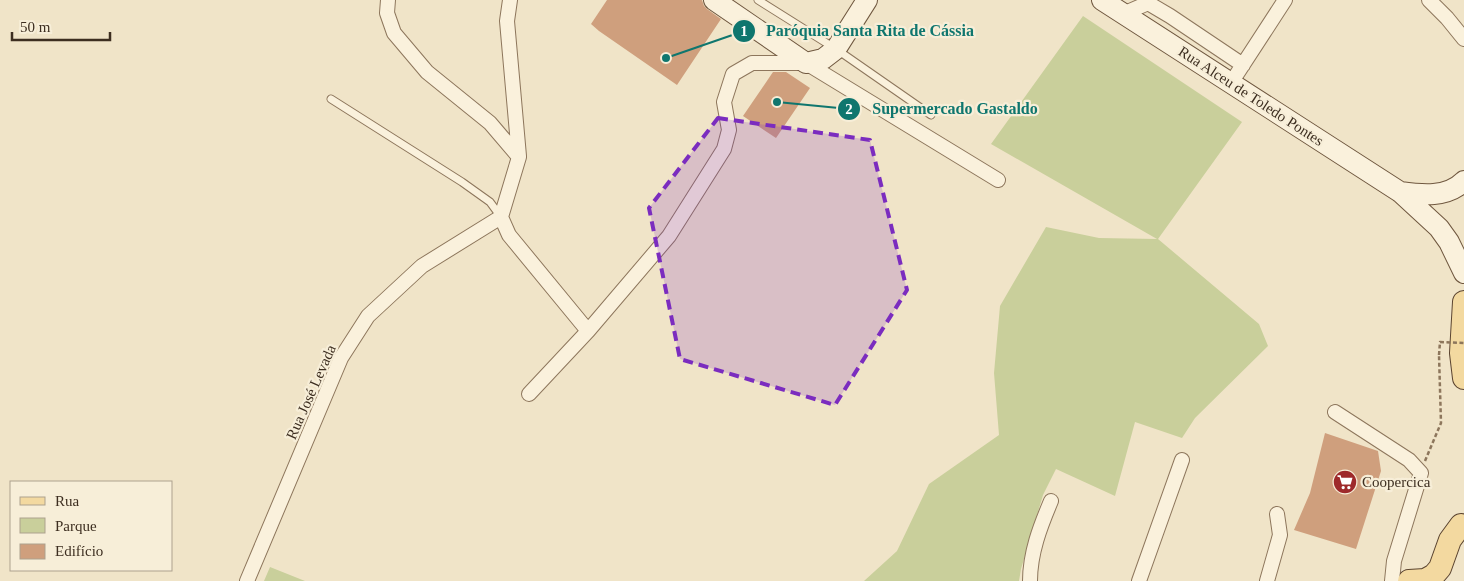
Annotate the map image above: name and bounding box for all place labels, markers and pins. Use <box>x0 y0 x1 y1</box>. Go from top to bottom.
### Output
callout: Paróquia Santa Rita de Cássia <box>731 15 984 46</box>
callout: Supermercado Gastaldo <box>837 93 1047 124</box>
supermarket icon: Coopercica <box>1332 469 1358 495</box>
place label: Coopercica <box>1362 474 1431 490</box>

